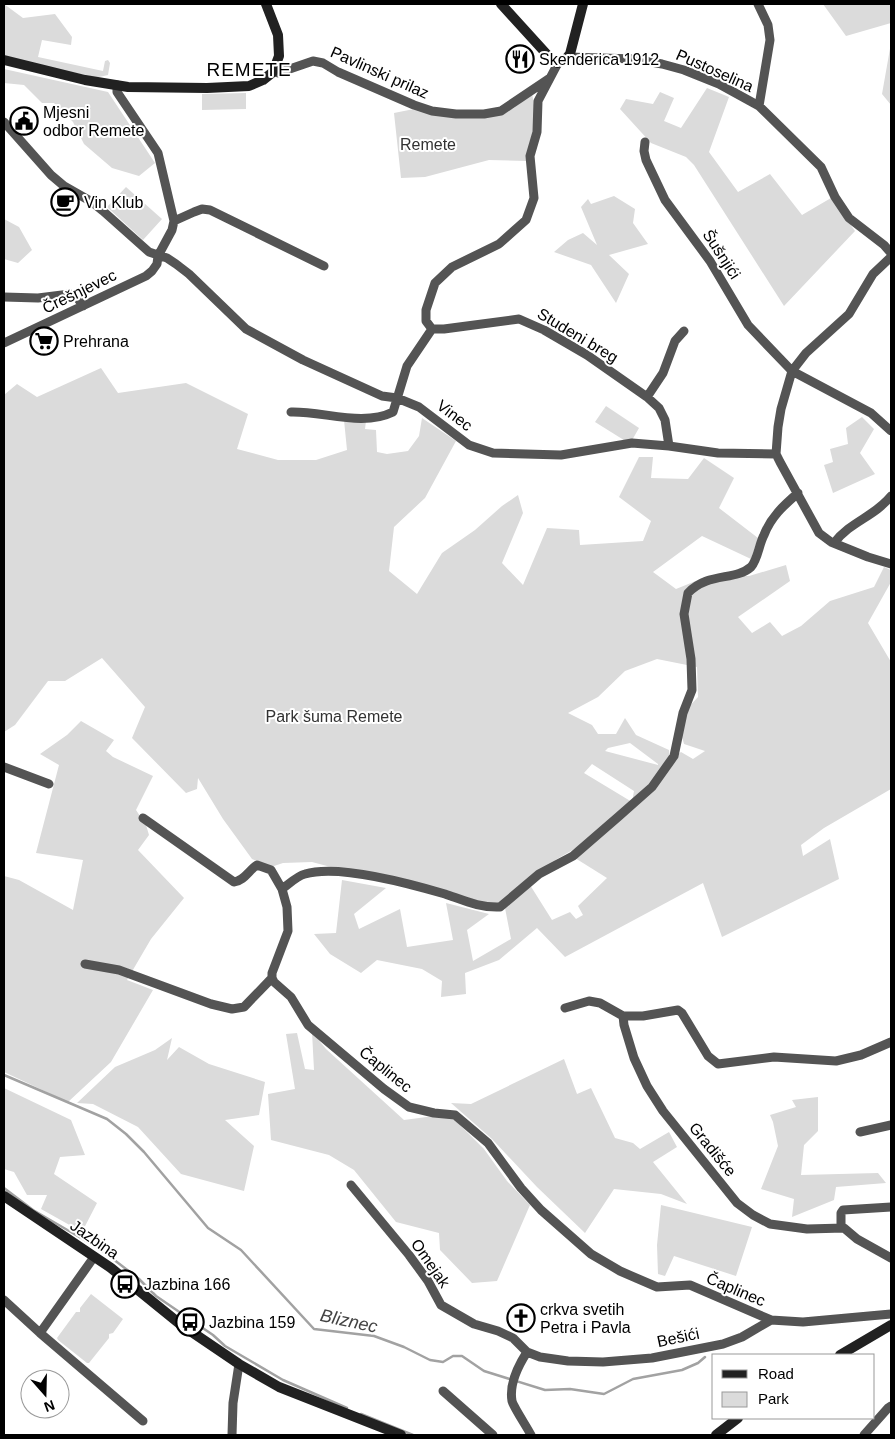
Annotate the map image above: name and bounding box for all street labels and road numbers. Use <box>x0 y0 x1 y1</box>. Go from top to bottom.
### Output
street label: Pavlinski prilaz <box>328 43 432 102</box>
street label: Pustoselina <box>674 46 756 95</box>
street label: Šušnjići <box>699 226 745 282</box>
street label: Črešnjevec <box>39 265 119 317</box>
street label: Studeni breg <box>534 305 621 366</box>
street label: Vinec <box>434 397 476 434</box>
street label: Čaplinec <box>356 1042 416 1096</box>
street label: Gradišće <box>686 1119 739 1180</box>
street label: Jazbina <box>67 1217 122 1262</box>
street label: Omejak <box>408 1236 454 1292</box>
street label: Čaplinec <box>704 1269 768 1309</box>
street label: Bešići <box>655 1325 701 1350</box>

